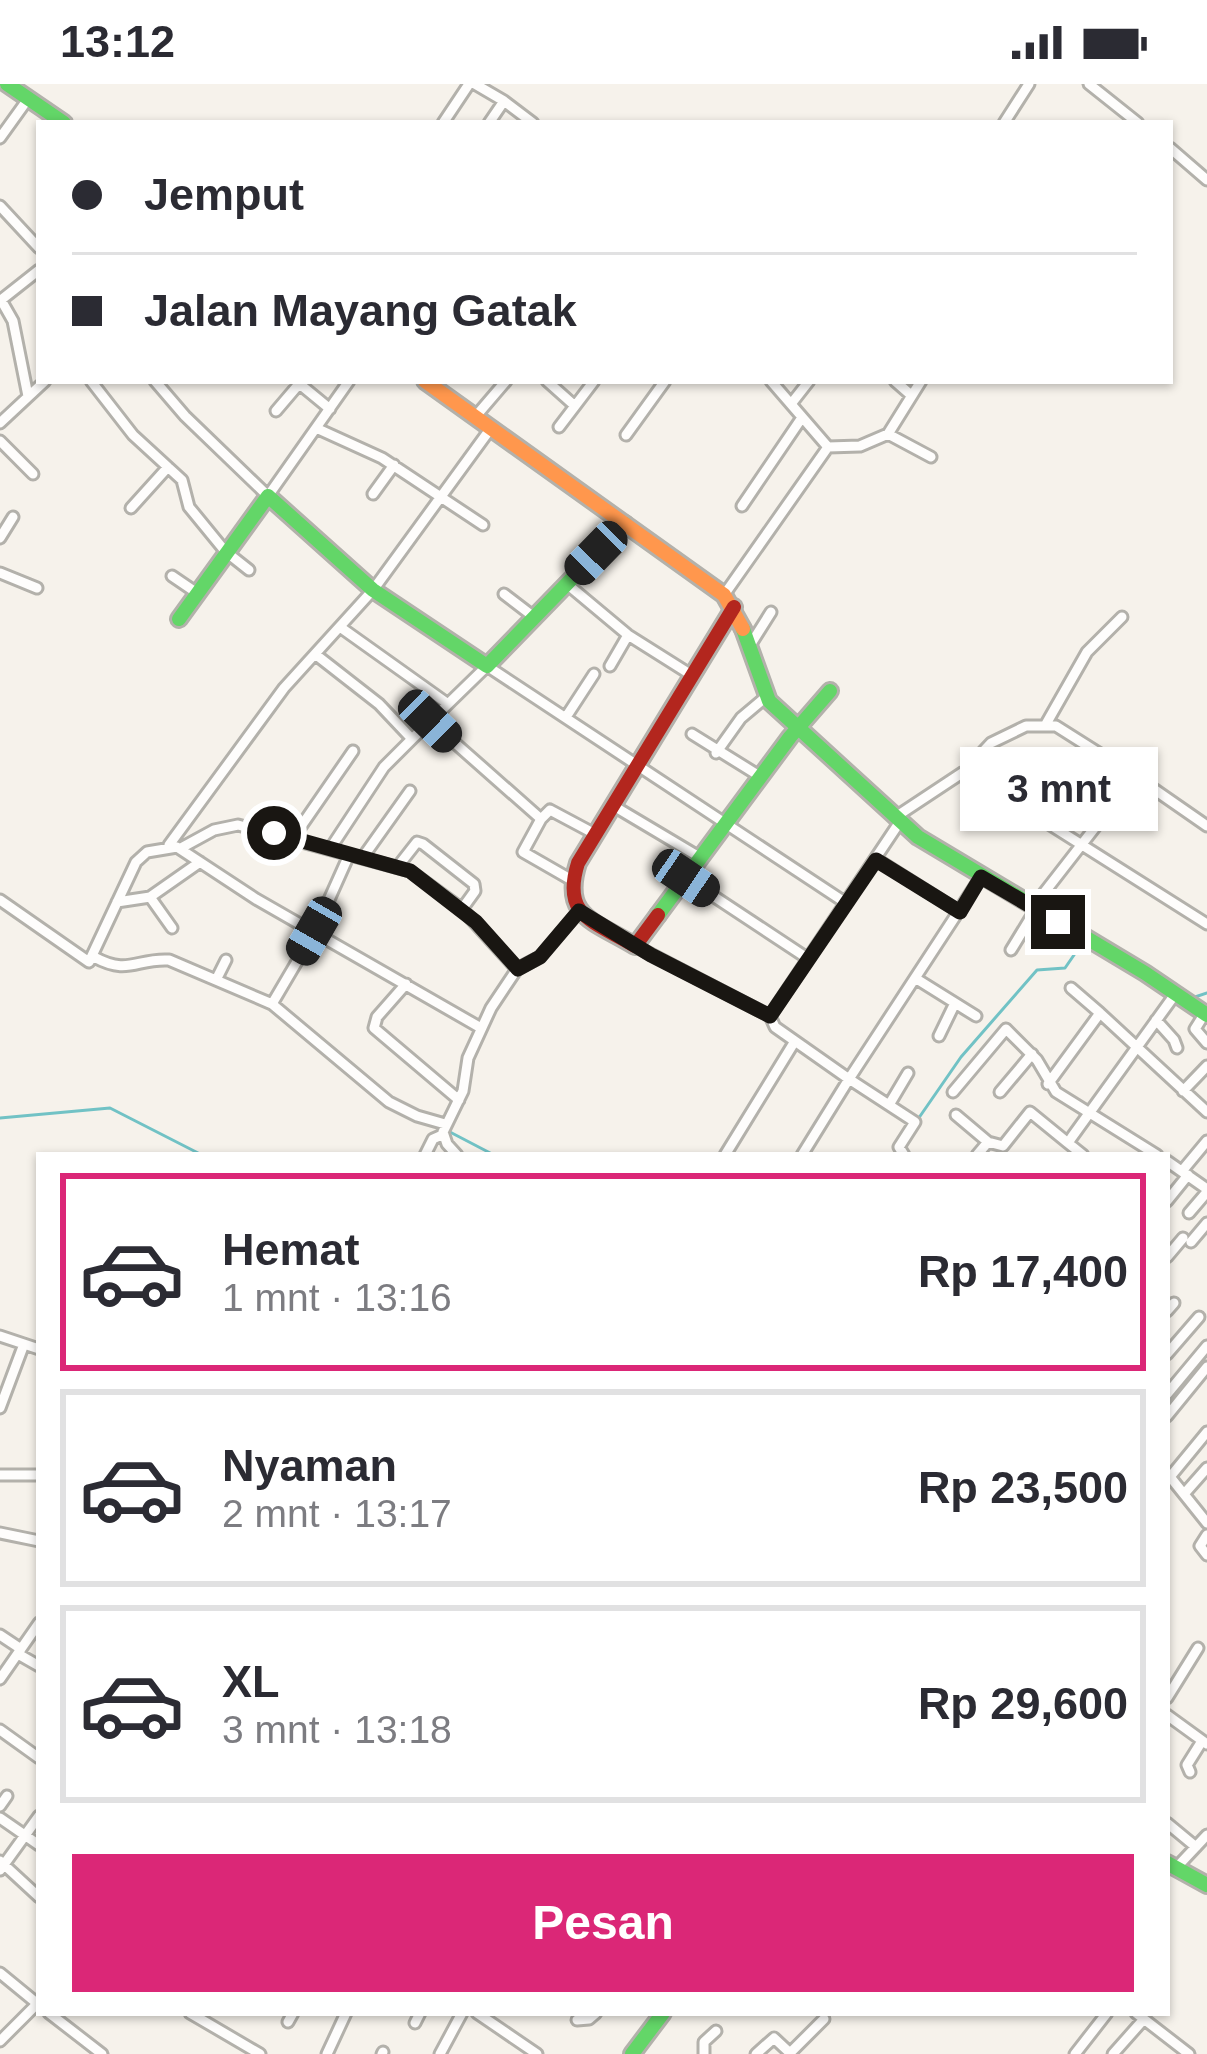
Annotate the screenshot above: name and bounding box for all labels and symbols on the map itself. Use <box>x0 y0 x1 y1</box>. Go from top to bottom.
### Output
car <box>558 515 634 591</box>
car <box>392 683 468 759</box>
callout: 3 mnt <box>959 748 1157 832</box>
route start <box>247 806 301 860</box>
car <box>646 843 726 913</box>
car <box>280 891 348 971</box>
route end <box>1031 895 1085 949</box>

